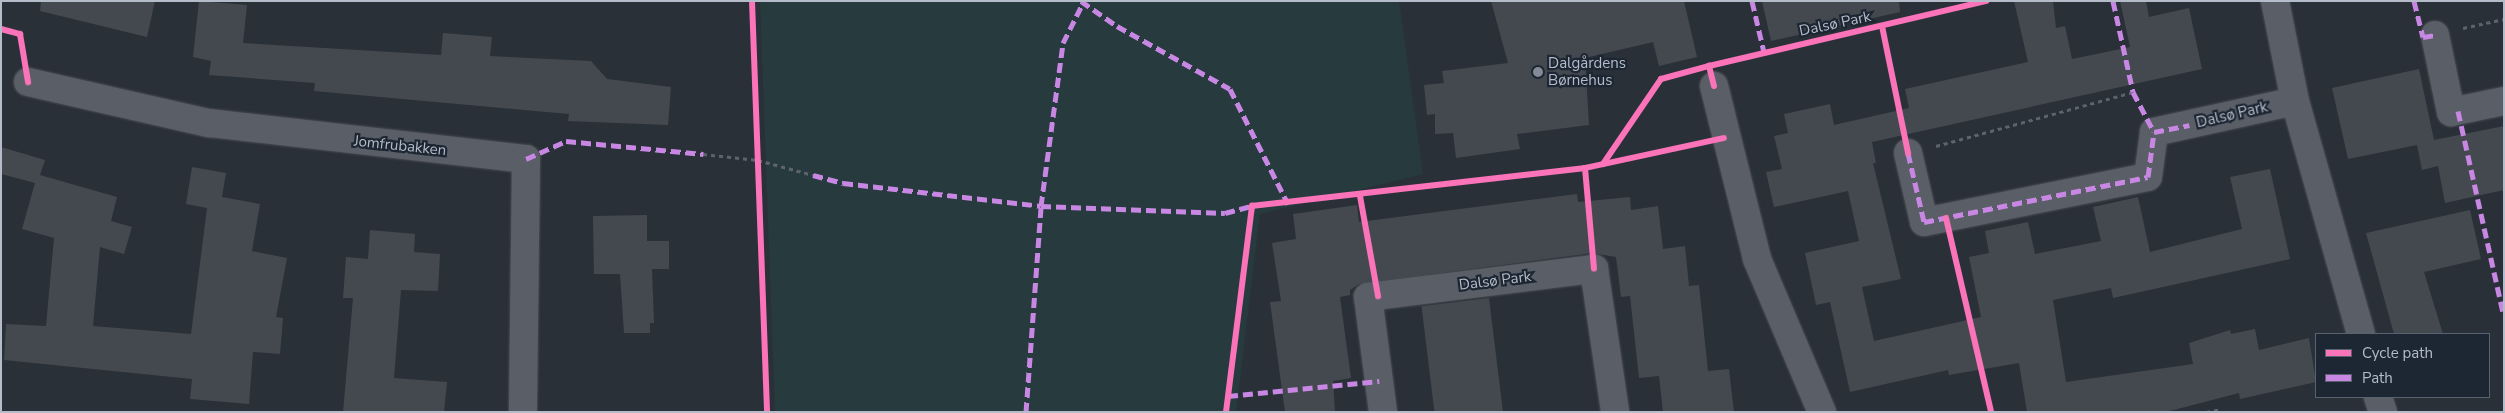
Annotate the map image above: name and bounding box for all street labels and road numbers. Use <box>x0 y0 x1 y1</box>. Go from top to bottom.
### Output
street label: Dalsø Park <box>1798 8 1872 40</box>
street label: Dalsø Park <box>2195 98 2269 132</box>
street label: Jomfrubakken <box>353 132 447 160</box>
street label: Dalsø Park <box>1458 268 1532 294</box>

